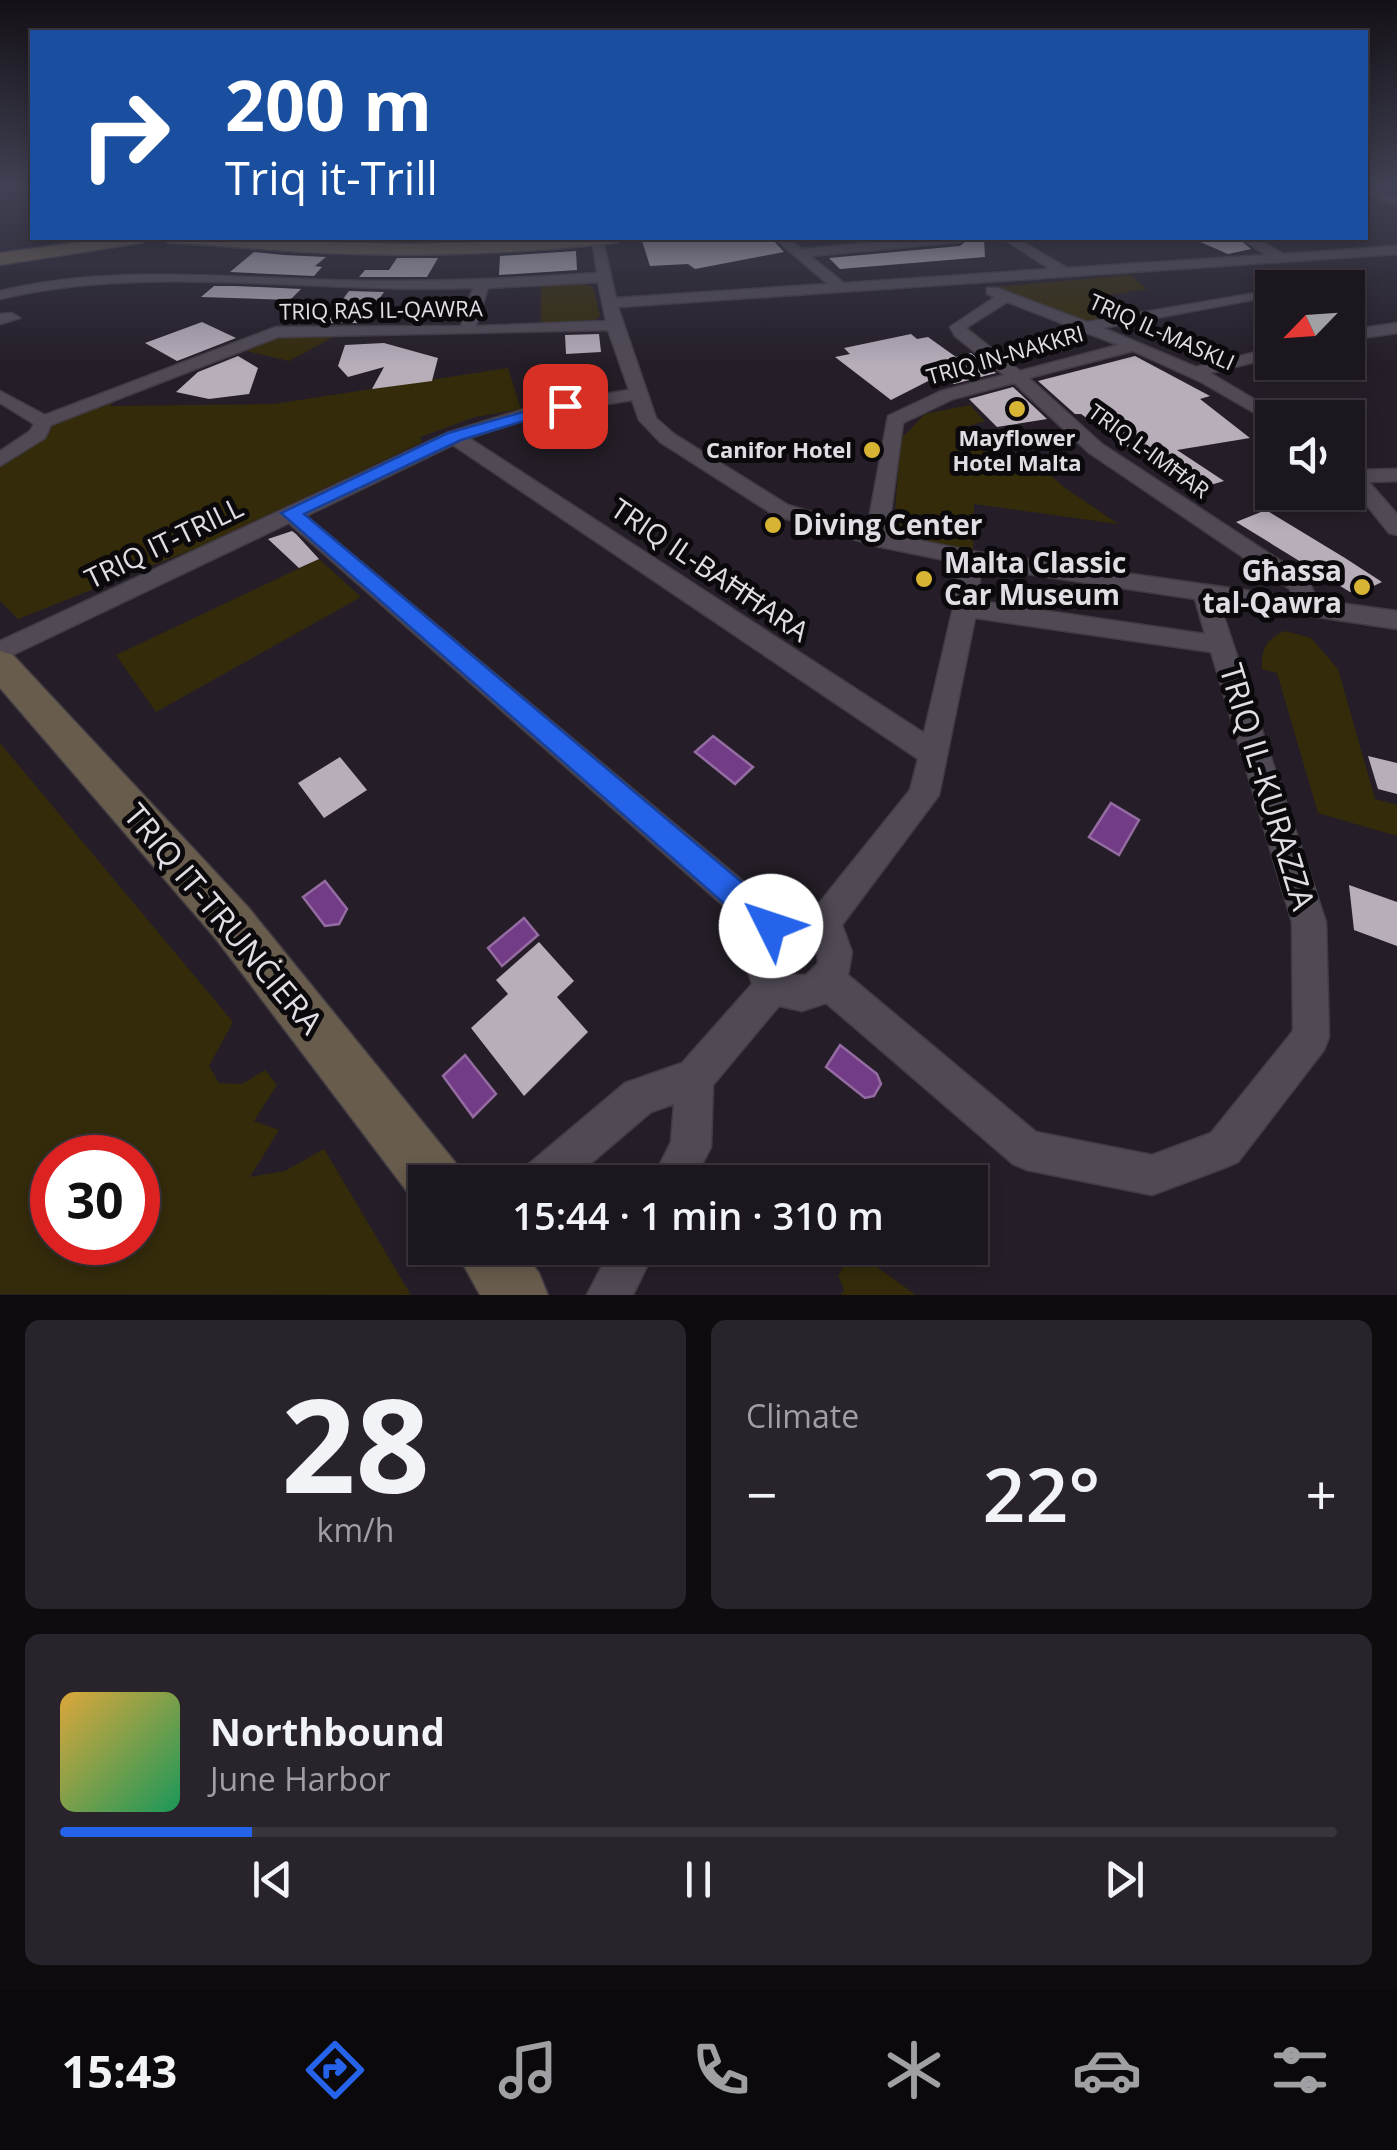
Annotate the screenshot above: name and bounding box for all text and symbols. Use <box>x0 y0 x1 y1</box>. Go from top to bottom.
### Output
text: 200 m <box>225 56 432 152</box>
icon: right <box>60 70 190 200</box>
text: Triq it-Trill <box>225 147 438 208</box>
north arrow <box>1255 270 1365 380</box>
map controls <box>1255 270 1365 510</box>
street label: TRIQ IL-MASKLI <box>1085 286 1240 377</box>
street label: TRIQ RAS IL-QAWRA <box>279 292 483 326</box>
street label: TRIQ IN-NAKKRI <box>923 317 1087 391</box>
pin <box>523 364 608 449</box>
icon: arrive <box>538 379 593 434</box>
street label: TRIQ L-IMĦAR <box>1083 396 1217 505</box>
marker: Mayflower Hotel Malta <box>1006 398 1028 420</box>
button: sound <box>1255 400 1365 510</box>
place label: Mayflower Hotel Malta <box>952 422 1082 477</box>
place label: Canifor Hotel <box>706 434 852 464</box>
marker: Canifor Hotel <box>861 439 883 461</box>
street label: TRIQ IT-TRILL <box>78 487 249 597</box>
street label: TRIQ IL-BAĦĦARA <box>604 489 817 650</box>
place label: Diving Center <box>793 505 983 543</box>
marker: Diving Center <box>762 514 784 536</box>
place label: Malta Classic Car Museum <box>944 543 1126 613</box>
place label: Għassa tal-Qawra <box>1203 551 1342 621</box>
marker: Malta Classic Car Museum <box>913 568 935 590</box>
marker: Għassa tal-Qawra <box>1351 576 1373 598</box>
street label: TRIQ IL-KURAZZA <box>1211 658 1327 916</box>
street label: TRIQ IT-TRUNĊIERA <box>115 794 334 1043</box>
position arrow <box>719 874 823 978</box>
speed limit sign: 30 <box>30 1135 160 1265</box>
text: 15:44 · 1 min · 310 m <box>512 1189 884 1241</box>
text: 28 <box>281 1354 430 1531</box>
text: Climate <box>746 1394 859 1437</box>
text: 22° <box>983 1442 1100 1544</box>
text: − <box>746 1456 777 1531</box>
text: + <box>1306 1456 1337 1531</box>
text: km/h <box>317 1508 394 1551</box>
text: Northbound <box>210 1705 445 1757</box>
text: June Harbor <box>210 1757 390 1800</box>
icon: previous <box>245 1852 300 1907</box>
icon: pause <box>671 1852 726 1907</box>
icon: next <box>1097 1852 1152 1907</box>
icon: directions <box>300 2035 370 2105</box>
icon: music <box>493 2035 563 2105</box>
icon: phone <box>686 2035 756 2105</box>
icon: climate <box>879 2035 949 2105</box>
icon: car <box>1072 2035 1142 2105</box>
icon: filters <box>1265 2035 1335 2105</box>
text: 15:43 <box>62 2040 177 2101</box>

